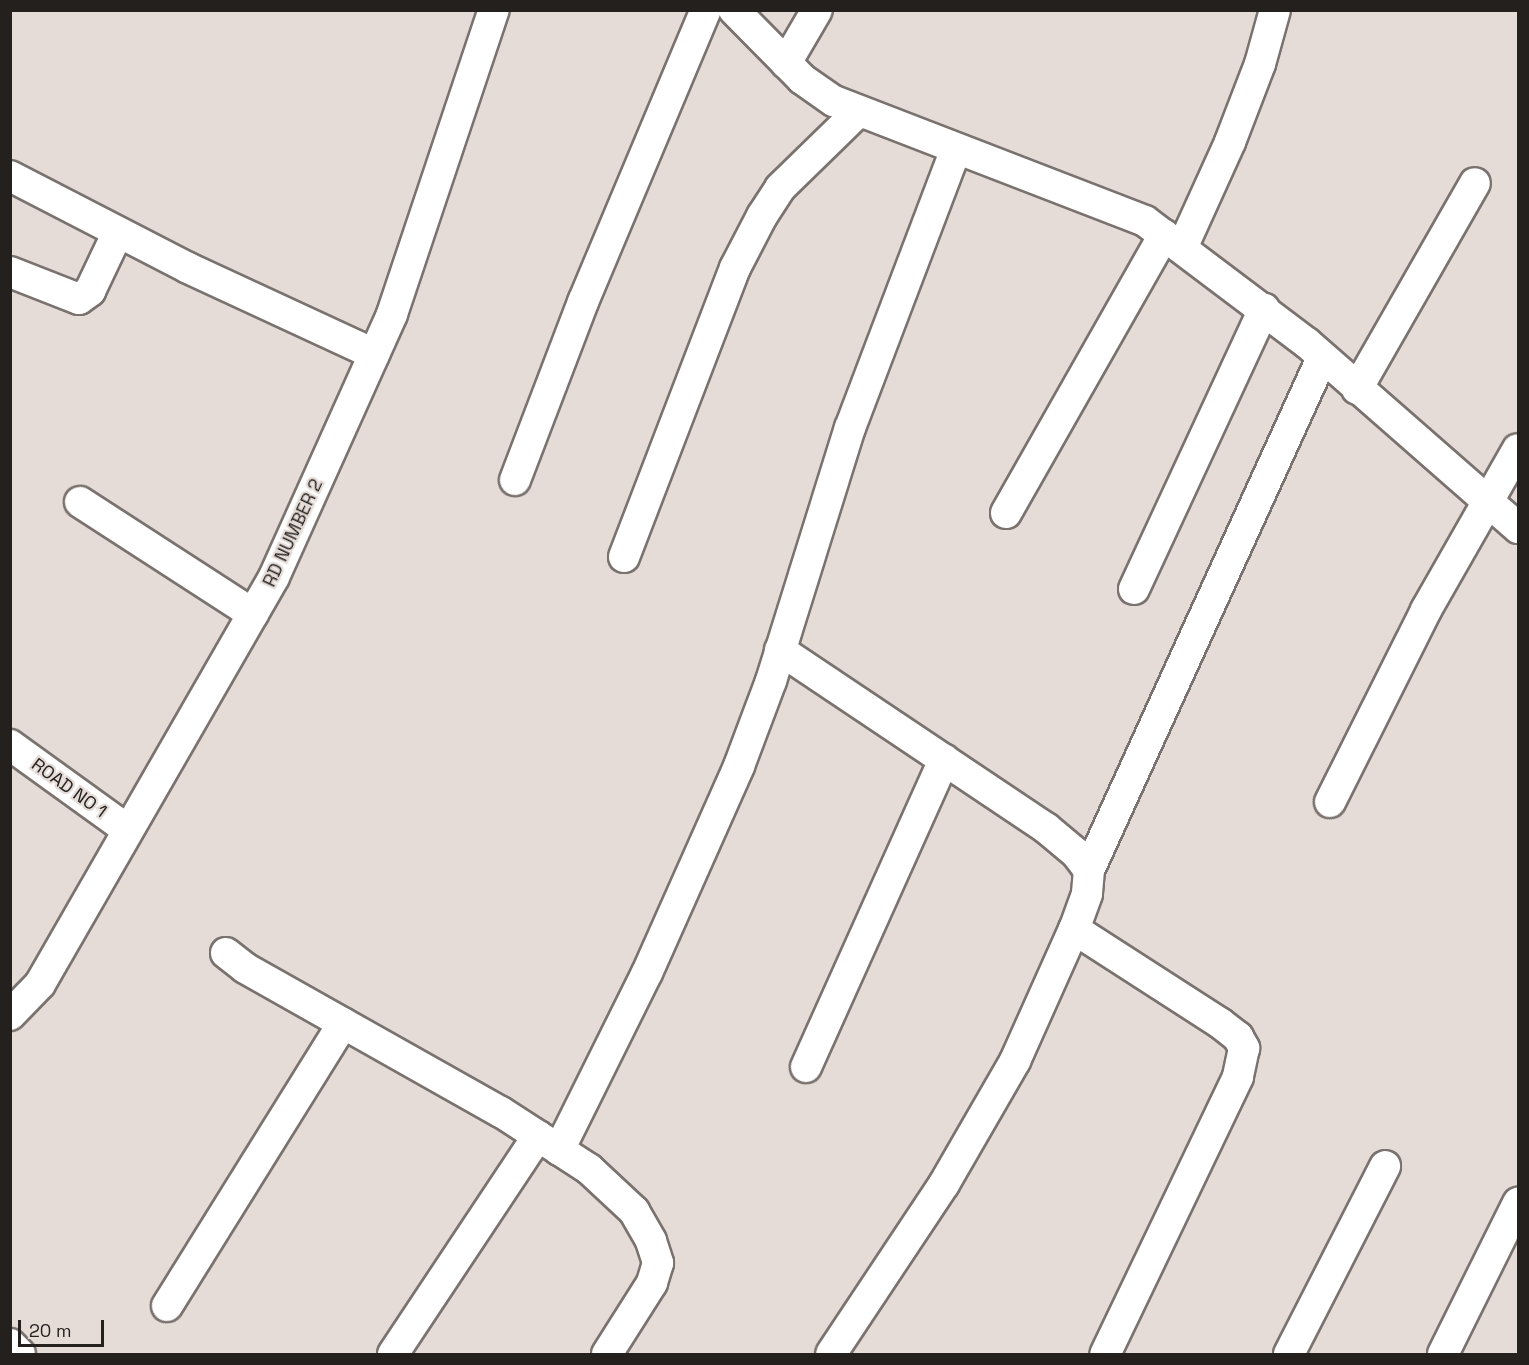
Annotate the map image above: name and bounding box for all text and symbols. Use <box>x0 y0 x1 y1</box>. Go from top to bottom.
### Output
street label: RD NUMBER 2 <box>259 476 327 590</box>
street label: ROAD NO 1 <box>27 754 111 822</box>
scale bar <box>21 1308 106 1346</box>
text: 20 m <box>29 1319 72 1342</box>

